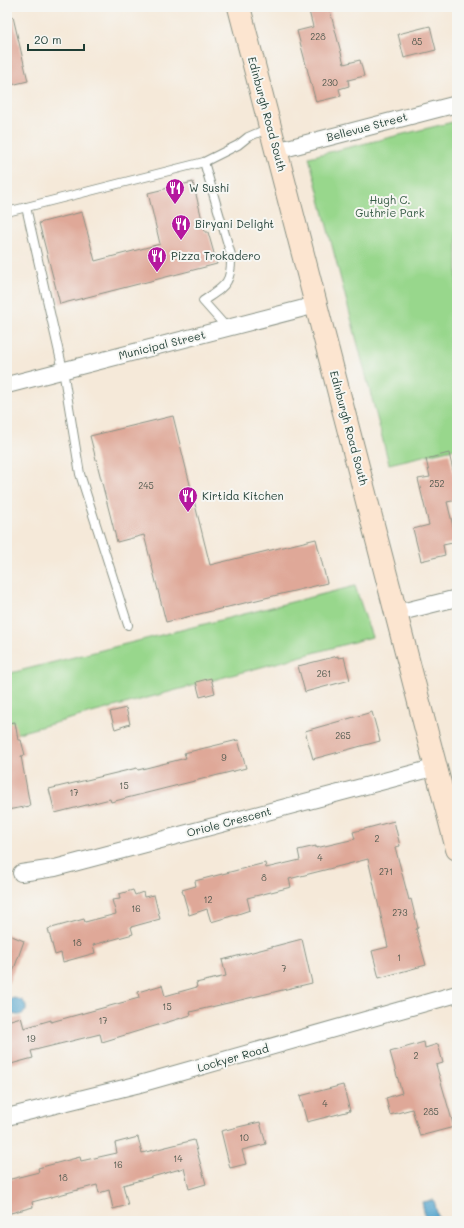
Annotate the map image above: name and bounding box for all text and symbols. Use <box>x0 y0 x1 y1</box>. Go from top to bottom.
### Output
scale bar <box>28 26 84 52</box>
text: 20 m <box>34 31 62 47</box>
house number: 228 <box>310 31 326 42</box>
house number: 85 <box>412 36 422 47</box>
street label: Edinburgh Road South <box>245 55 290 173</box>
house number: 230 <box>322 77 338 88</box>
street label: Bellevue Street <box>325 108 409 145</box>
restaurant icon: W Sushi <box>164 177 186 205</box>
place label: W Sushi <box>189 180 229 195</box>
park label: Hugh C. Guthrie Park <box>355 192 425 220</box>
restaurant icon: Biryani Delight <box>170 213 192 241</box>
place label: Biryani Delight <box>195 216 274 231</box>
restaurant icon: Pizza Trokadero <box>146 245 168 273</box>
place label: Pizza Trokadero <box>171 248 261 263</box>
street label: Municipal Street <box>117 326 207 363</box>
street label: Edinburgh Road South <box>327 369 372 487</box>
house number: 252 <box>429 478 445 489</box>
house number: 245 <box>138 480 154 491</box>
restaurant icon: Kirtida Kitchen <box>177 485 199 513</box>
place label: Kirtida Kitchen <box>202 488 284 503</box>
house number: 261 <box>317 668 331 679</box>
house number: 265 <box>335 730 351 741</box>
house number: 9 <box>221 752 227 763</box>
house number: 15 <box>119 780 129 791</box>
house number: 17 <box>69 787 79 798</box>
street label: Oriole Crescent <box>185 803 273 840</box>
house number: 2 <box>374 833 380 844</box>
house number: 4 <box>317 852 323 863</box>
house number: 271 <box>379 866 393 877</box>
house number: 8 <box>261 872 267 883</box>
house number: 12 <box>203 894 213 905</box>
house number: 16 <box>131 903 141 914</box>
house number: 273 <box>392 907 408 918</box>
house number: 18 <box>72 937 82 948</box>
house number: 1 <box>397 952 401 963</box>
house number: 7 <box>281 963 287 974</box>
house number: 15 <box>162 1001 172 1012</box>
house number: 17 <box>98 1015 108 1026</box>
house number: 19 <box>26 1033 36 1044</box>
street label: Lockyer Road <box>195 1040 270 1075</box>
house number: 2 <box>413 1050 419 1061</box>
house number: 4 <box>322 1098 328 1109</box>
house number: 285 <box>423 1106 439 1117</box>
house number: 10 <box>239 1132 249 1143</box>
house number: 14 <box>173 1153 183 1164</box>
house number: 16 <box>113 1159 123 1170</box>
house number: 18 <box>58 1172 68 1183</box>

